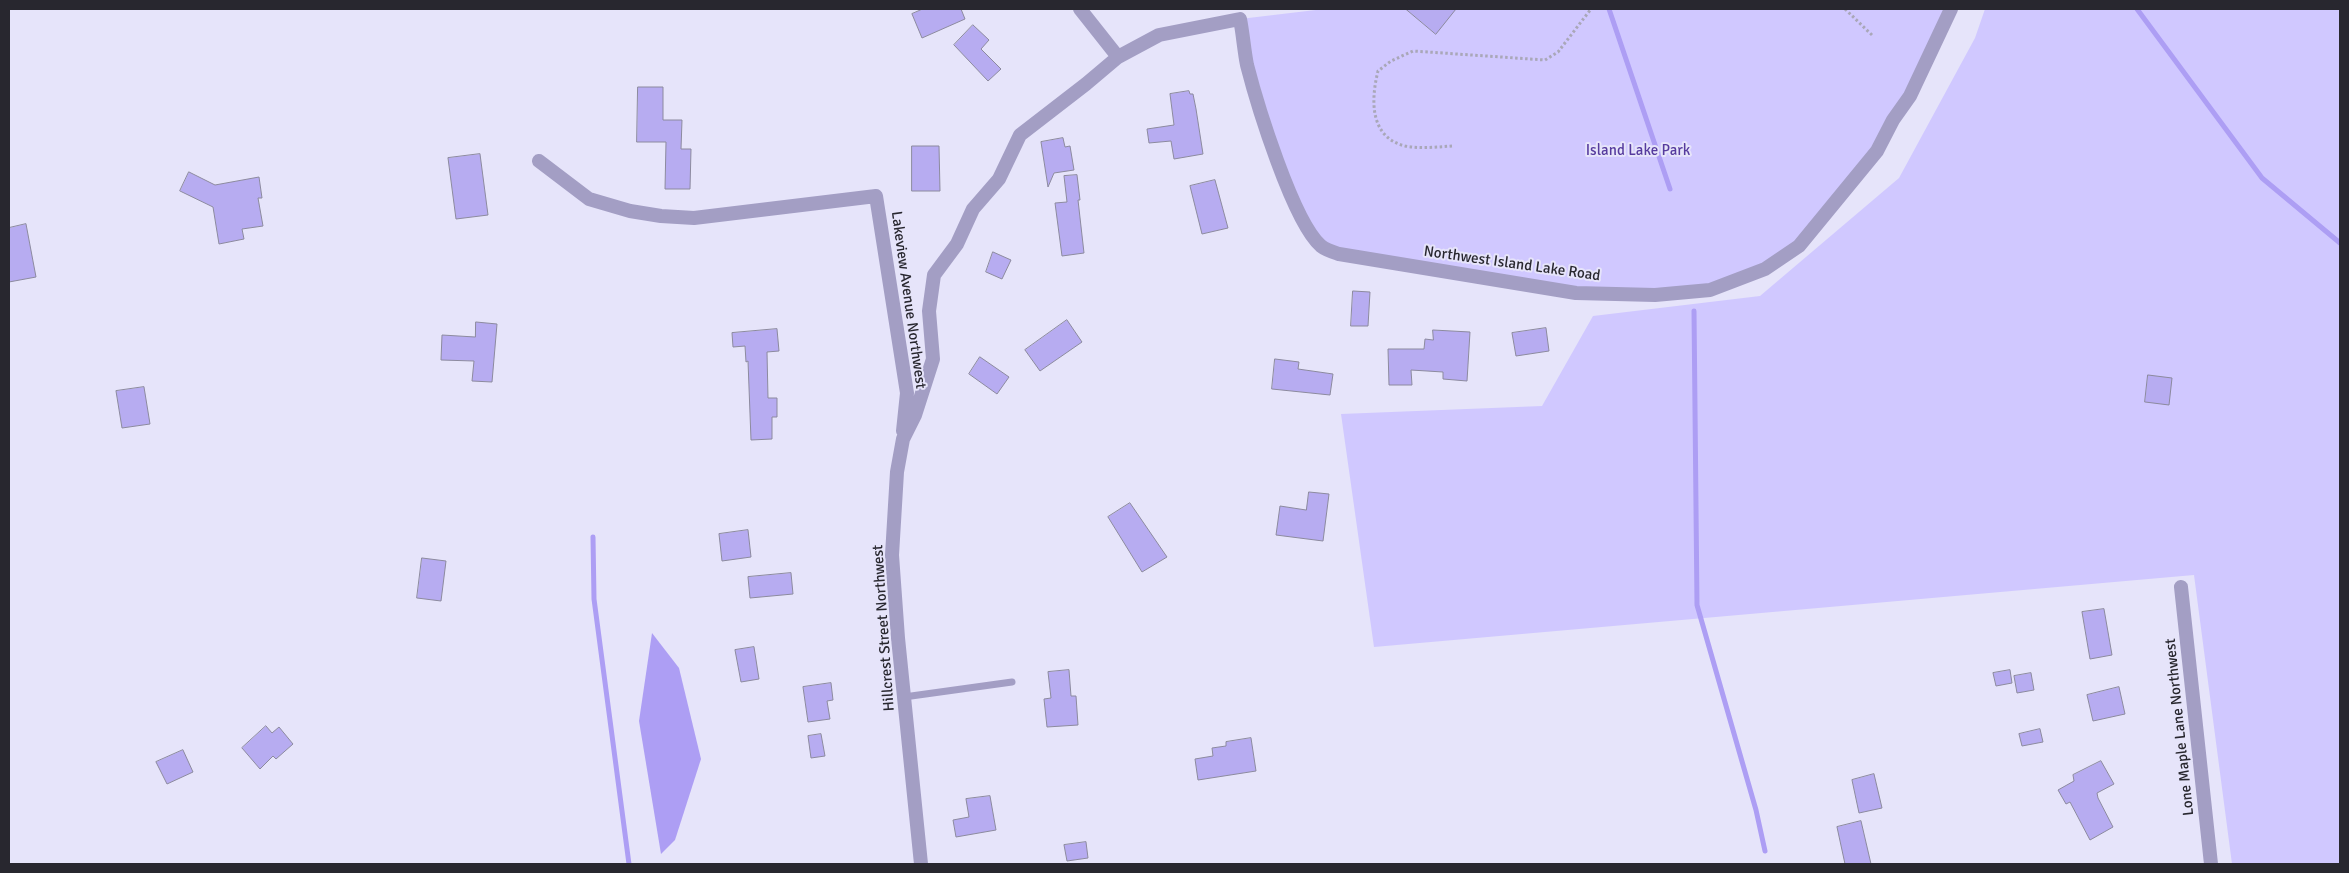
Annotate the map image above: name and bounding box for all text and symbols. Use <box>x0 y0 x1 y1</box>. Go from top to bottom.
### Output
park label: Island Lake Park <box>1586 142 1690 160</box>
street label: Lakeview Avenue Northwest <box>887 210 929 390</box>
street label: Northwest Island Lake Road <box>1423 243 1601 285</box>
street label: Hillcrest Street Northwest <box>869 544 899 712</box>
street label: Lone Maple Lane Northwest <box>2162 637 2198 817</box>

